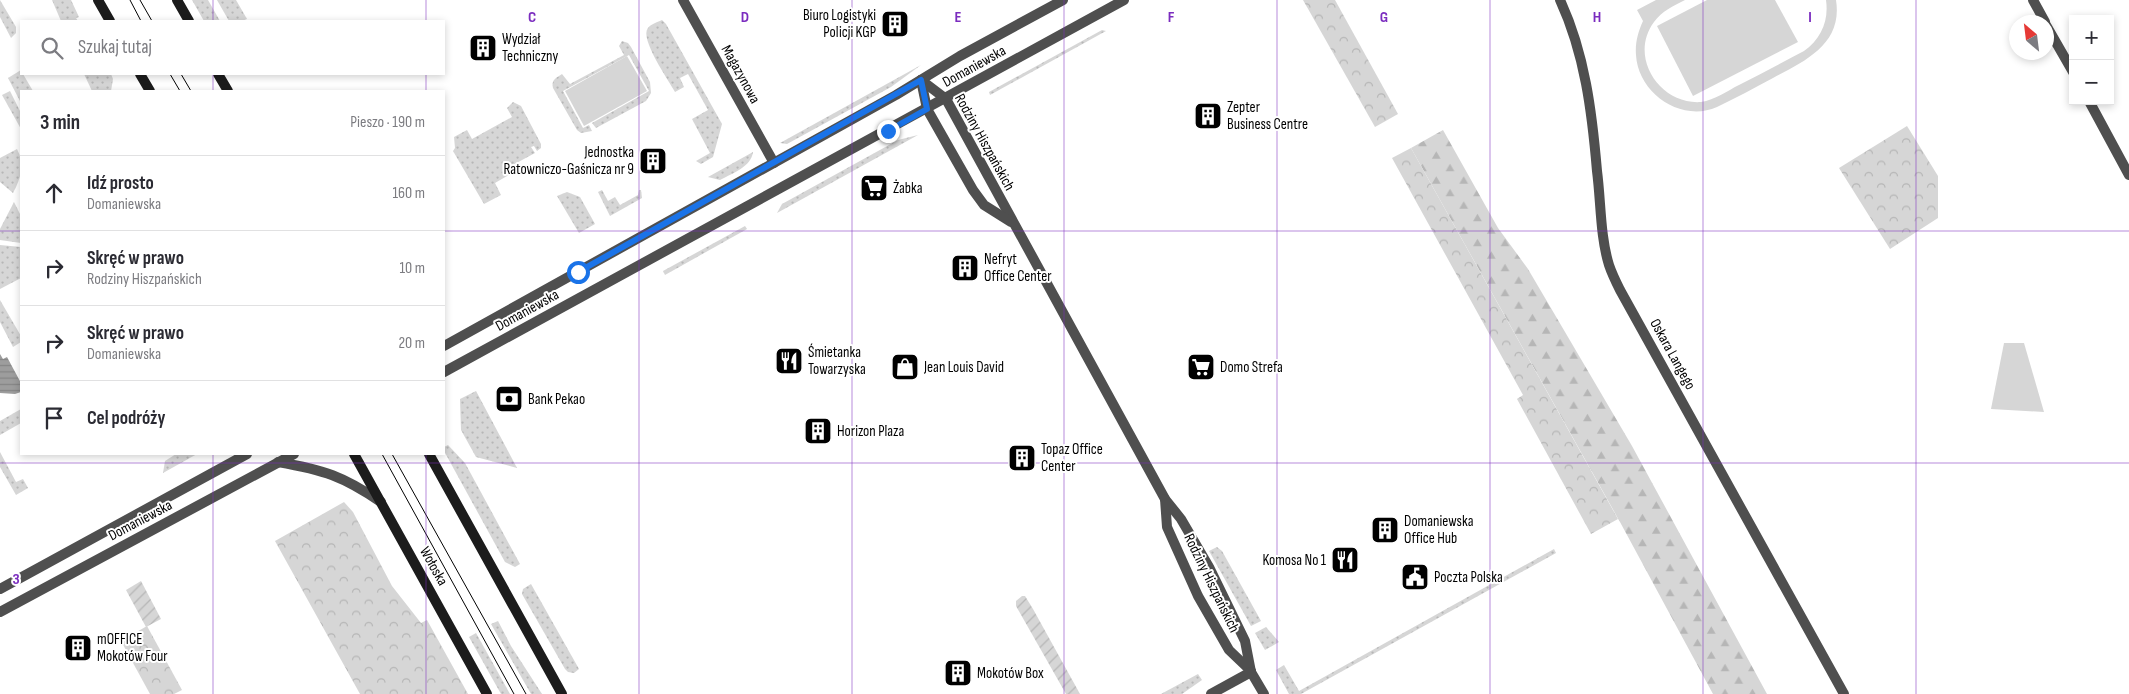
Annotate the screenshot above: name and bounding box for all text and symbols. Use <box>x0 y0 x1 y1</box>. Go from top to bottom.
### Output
place label: Biuro Logistyki Policji KGP <box>803 6 876 42</box>
text: C <box>528 8 536 27</box>
text: D <box>741 8 749 27</box>
text: E <box>955 8 962 27</box>
text: F <box>1168 8 1175 27</box>
text: G <box>1380 8 1388 27</box>
text: H <box>1593 8 1601 27</box>
text: I <box>1808 8 1812 27</box>
building icon: Biuro Logistyki Policji KGP <box>880 9 910 39</box>
north arrow <box>2009 15 2054 60</box>
map controls <box>2069 15 2114 105</box>
button: + <box>2069 15 2114 60</box>
search box <box>20 20 445 75</box>
place label: Wydział Techniczny <box>502 30 558 66</box>
building icon: Wydział Techniczny <box>468 33 498 63</box>
icon: search <box>38 34 66 62</box>
text: Szukaj tutaj <box>78 36 152 59</box>
street label: Domaniewska <box>939 41 1009 92</box>
street label: Magazynowa <box>717 42 765 107</box>
button: − <box>2069 60 2114 105</box>
street label: Rodziny Hiszpańskich <box>950 91 1019 194</box>
place label: Zepter Business Centre <box>1227 98 1308 134</box>
building icon: Zepter Business Centre <box>1193 101 1223 131</box>
text: 3 min <box>40 110 80 135</box>
text: Pieszo · 190 m <box>350 113 425 132</box>
route end <box>877 120 900 143</box>
place label: Jednostka Ratowniczo-Gaśnicza nr 9 <box>503 143 634 179</box>
building icon: Jednostka Ratowniczo-Gaśnicza nr 9 <box>638 146 668 176</box>
text: Idź prosto <box>87 172 154 195</box>
supermarket icon: Żabka <box>859 173 889 203</box>
icon: ahead <box>40 179 68 207</box>
place label: Żabka <box>893 179 923 198</box>
text: 160 m <box>392 184 425 203</box>
text: Domaniewska <box>87 195 161 214</box>
text: Skręć w prawo <box>87 247 184 270</box>
place label: Nefryt Office Center <box>984 250 1052 286</box>
building icon: Nefryt Office Center <box>950 253 980 283</box>
icon: right <box>40 254 68 282</box>
text: 10 m <box>399 259 425 278</box>
route start <box>567 261 590 284</box>
text: Rodziny Hiszpańskich <box>87 270 202 289</box>
street label: Domaniewska <box>492 285 562 336</box>
street label: Oskara Langego <box>1645 315 1700 393</box>
text: Skręć w prawo <box>87 322 184 345</box>
icon: right <box>40 329 68 357</box>
text: 20 m <box>398 334 425 353</box>
place label: Śmietanka Towarzyska <box>808 343 866 379</box>
text: Domaniewska <box>87 345 161 364</box>
restaurant icon: Śmietanka Towarzyska <box>774 346 804 376</box>
shop icon: Jean Louis David <box>890 352 920 382</box>
supermarket icon: Domo Strefa <box>1186 352 1216 382</box>
place label: Jean Louis David <box>923 358 1004 377</box>
place label: Domo Strefa <box>1220 358 1283 377</box>
bank icon: Bank Pekao <box>494 384 524 414</box>
place label: Bank Pekao <box>528 390 585 409</box>
icon: arrive <box>40 404 68 432</box>
text: Cel podróży <box>87 407 165 430</box>
building icon: Horizon Plaza <box>803 416 833 446</box>
place label: Horizon Plaza <box>837 422 904 441</box>
place label: Topaz Office Center <box>1041 440 1103 476</box>
building icon: Topaz Office Center <box>1007 443 1037 473</box>
street label: Domaniewska <box>105 496 176 545</box>
place label: Domaniewska Office Hub <box>1404 512 1474 548</box>
building icon: Domaniewska Office Hub <box>1370 515 1400 545</box>
street label: Rodziny Hiszpańskich <box>1179 531 1244 636</box>
street label: Wołoska <box>415 543 452 589</box>
restaurant icon: Komosa No 1 <box>1330 545 1360 575</box>
place label: Komosa No 1 <box>1262 551 1327 570</box>
public building icon: Poczta Polska <box>1400 562 1430 592</box>
place label: Poczta Polska <box>1434 568 1503 587</box>
text: 3 <box>12 570 20 589</box>
place label: mOFFICE Mokotów Four <box>97 630 168 666</box>
building icon: mOFFICE Mokotów Four <box>63 633 93 663</box>
building icon: Mokotów Box <box>943 658 973 688</box>
place label: Mokotów Box <box>977 664 1044 683</box>

